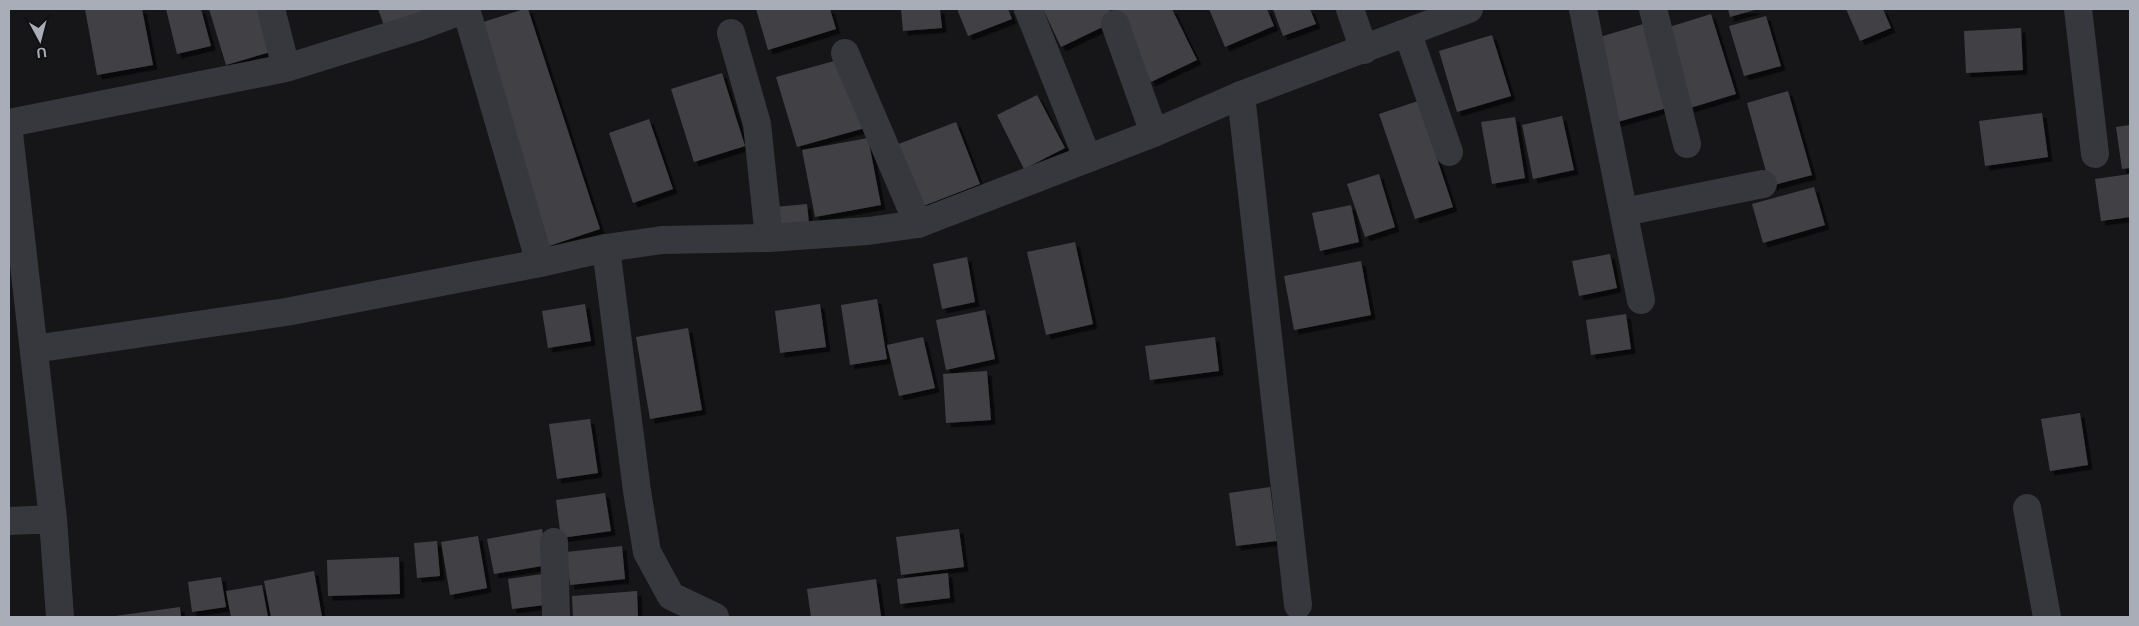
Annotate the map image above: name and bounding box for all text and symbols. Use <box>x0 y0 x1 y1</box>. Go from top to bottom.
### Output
north arrow <box>15 15 65 65</box>
text: U <box>36 44 48 61</box>

